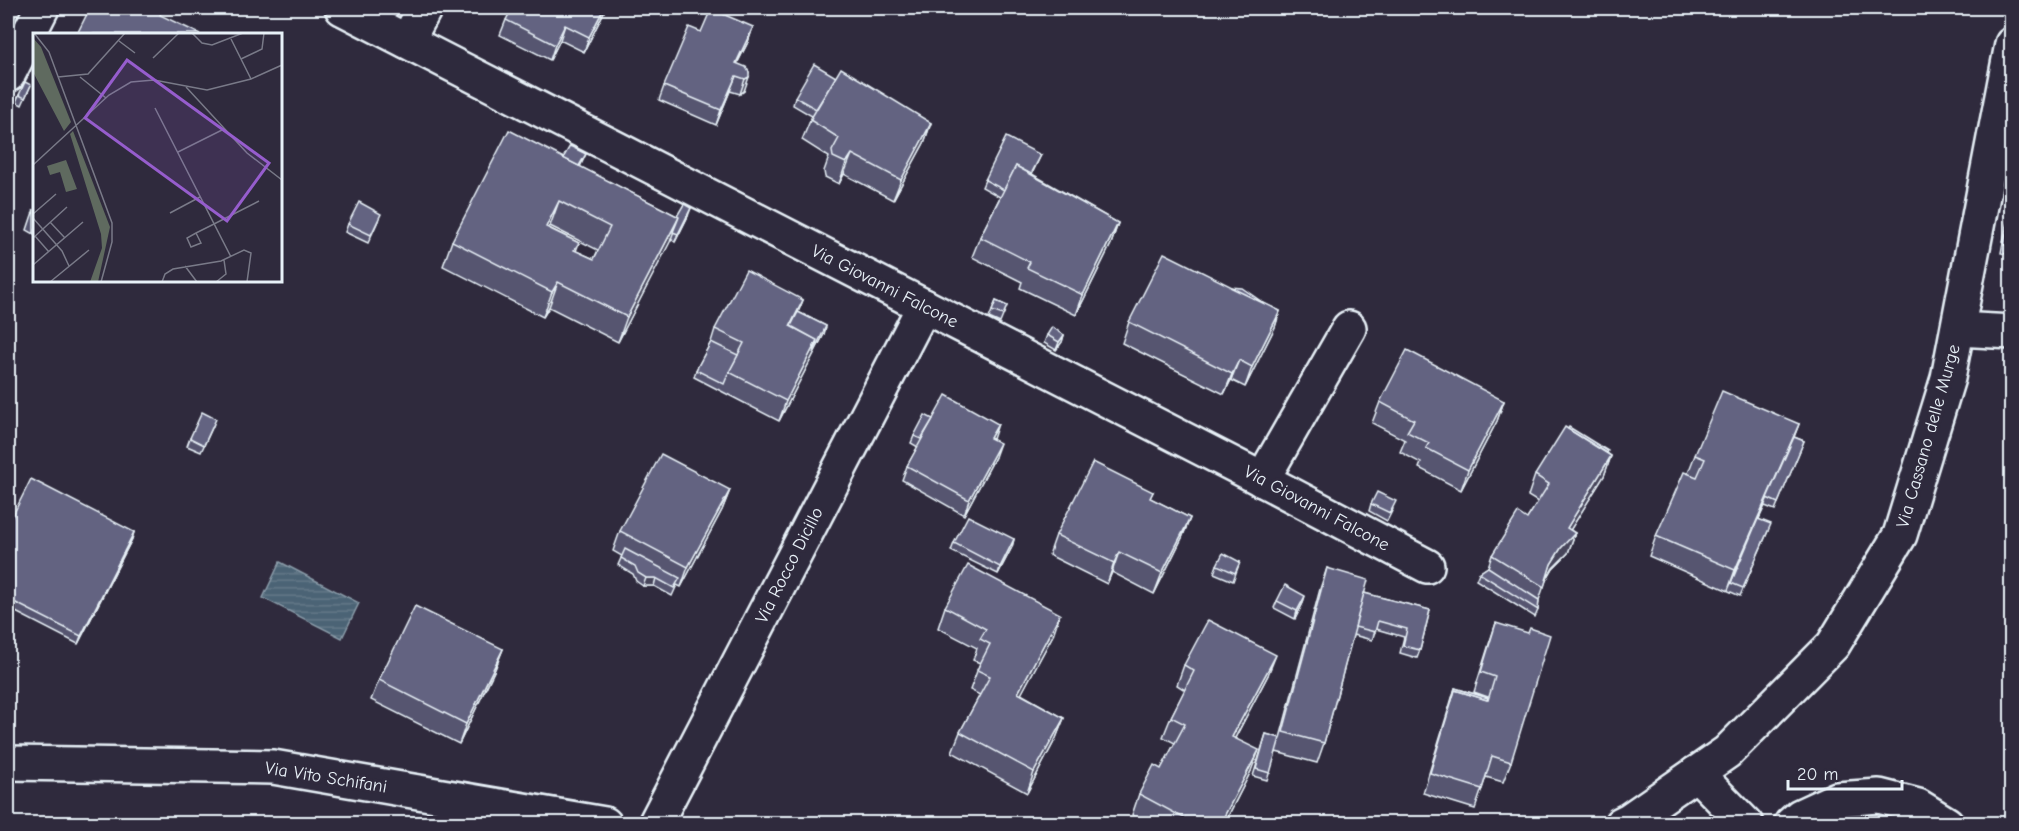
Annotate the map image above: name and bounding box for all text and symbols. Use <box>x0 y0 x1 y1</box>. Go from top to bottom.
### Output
inset map <box>33 33 282 282</box>
street label: Via Giovanni Falcone <box>808 240 962 332</box>
street label: Via Cassano delle Murge <box>1892 342 1965 530</box>
street label: Via Giovanni Falcone <box>1241 461 1393 556</box>
street label: Via Rocco Dicillo <box>751 504 828 627</box>
scale bar <box>1788 753 1902 791</box>
street label: Via Vito Schifani <box>263 757 388 798</box>
text: 20 m <box>1797 764 1838 785</box>

